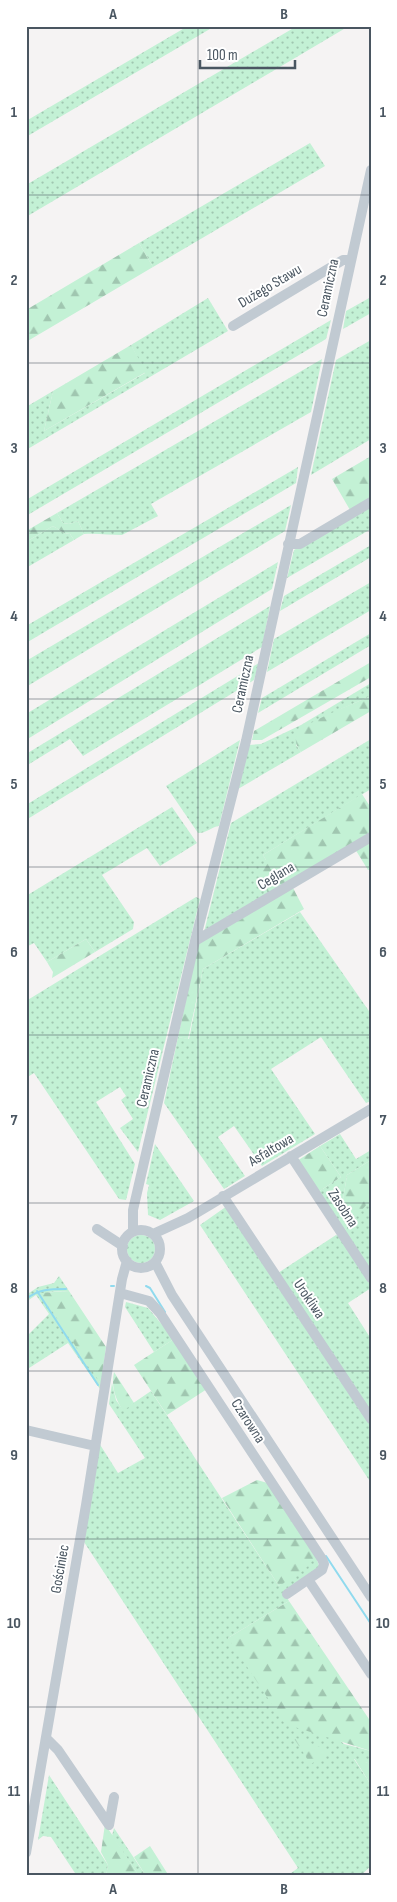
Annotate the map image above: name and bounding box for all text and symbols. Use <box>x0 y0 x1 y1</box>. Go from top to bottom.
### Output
text: A <box>108 5 117 24</box>
text: B <box>280 5 288 24</box>
scale bar <box>200 38 294 70</box>
text: 100 m <box>207 46 238 65</box>
text: 1 <box>11 103 18 122</box>
text: 1 <box>380 103 387 122</box>
street label: Ceramiczna <box>313 257 343 319</box>
street label: Dużego Stawu <box>235 260 305 312</box>
text: 2 <box>10 271 18 290</box>
text: 2 <box>379 271 387 290</box>
text: 3 <box>10 439 18 458</box>
text: 3 <box>379 439 387 458</box>
text: 4 <box>10 607 18 626</box>
text: 4 <box>379 607 387 626</box>
street label: Ceramiczna <box>228 653 258 715</box>
text: 5 <box>10 775 18 794</box>
text: 5 <box>379 775 387 794</box>
street label: Ceglana <box>254 857 298 894</box>
text: 6 <box>10 943 18 962</box>
text: 6 <box>379 943 387 962</box>
street label: Ceramiczna <box>132 1047 164 1109</box>
text: 7 <box>11 1111 18 1130</box>
text: 7 <box>380 1111 387 1130</box>
street label: Asfaltowa <box>244 1129 297 1171</box>
street label: Zasobna <box>324 1185 362 1231</box>
street label: Urokliwa <box>289 1276 329 1322</box>
text: 8 <box>10 1279 18 1298</box>
text: 8 <box>379 1279 387 1298</box>
street label: Czarowna <box>227 1395 269 1447</box>
text: 9 <box>10 1446 18 1465</box>
text: 9 <box>379 1446 387 1465</box>
street label: Gościniec <box>46 1543 74 1595</box>
text: 10 <box>7 1614 21 1633</box>
text: 10 <box>376 1614 390 1633</box>
text: 11 <box>8 1782 21 1801</box>
text: 11 <box>377 1782 390 1801</box>
text: A <box>108 1880 117 1899</box>
text: B <box>280 1880 288 1899</box>

